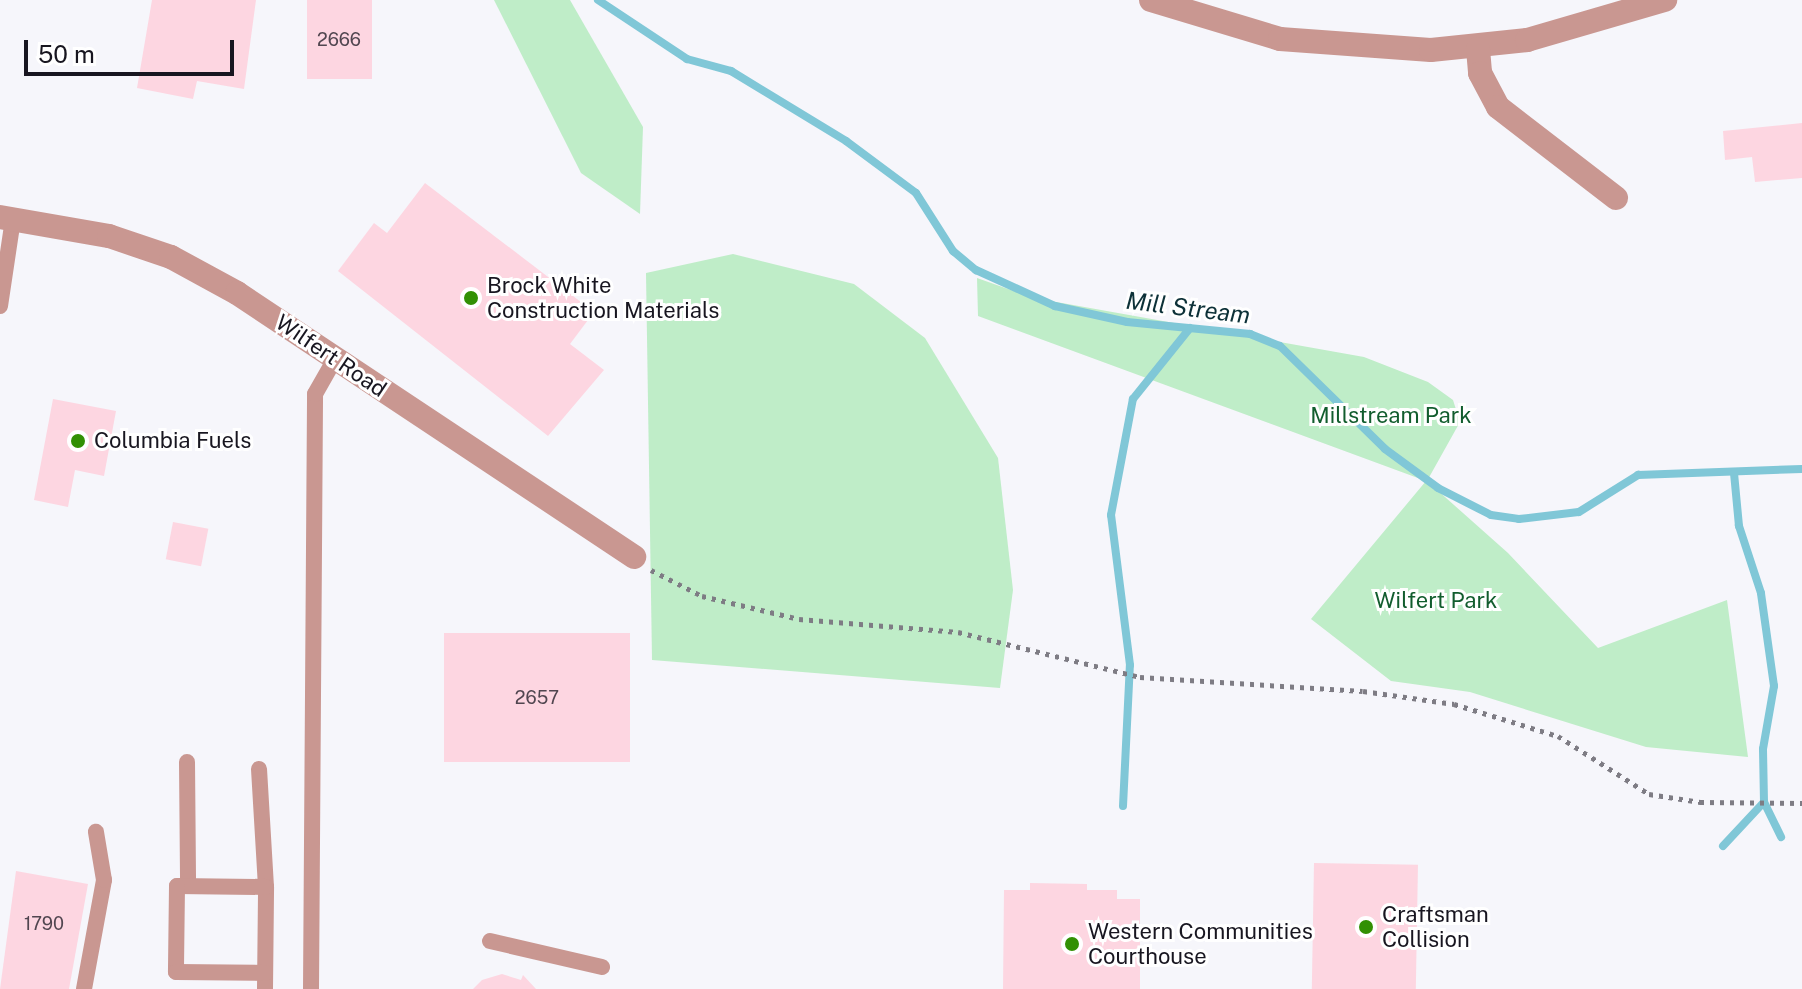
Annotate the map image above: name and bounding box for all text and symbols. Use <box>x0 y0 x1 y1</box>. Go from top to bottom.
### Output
scale bar <box>28 24 238 74</box>
house number: 2666 <box>317 29 361 51</box>
text: 50 m <box>38 40 95 68</box>
place label: Brock White Construction Materials <box>487 272 719 324</box>
water label: Mill Stream <box>1124 286 1252 330</box>
marker: Brock White Construction Materials <box>462 289 480 307</box>
street label: Wilfert Road <box>271 309 391 403</box>
park label: Millstream Park <box>1310 403 1472 429</box>
place label: Columbia Fuels <box>94 428 251 454</box>
marker: Columbia Fuels <box>69 432 87 450</box>
park label: Wilfert Park <box>1375 588 1497 614</box>
house number: 2657 <box>515 687 559 709</box>
place label: Craftsman Collision <box>1382 901 1489 952</box>
house number: 1790 <box>24 913 64 935</box>
place label: Western Communities Courthouse <box>1088 918 1313 970</box>
marker: Craftsman Collision <box>1357 918 1375 936</box>
marker: Western Communities Courthouse <box>1063 935 1081 953</box>

